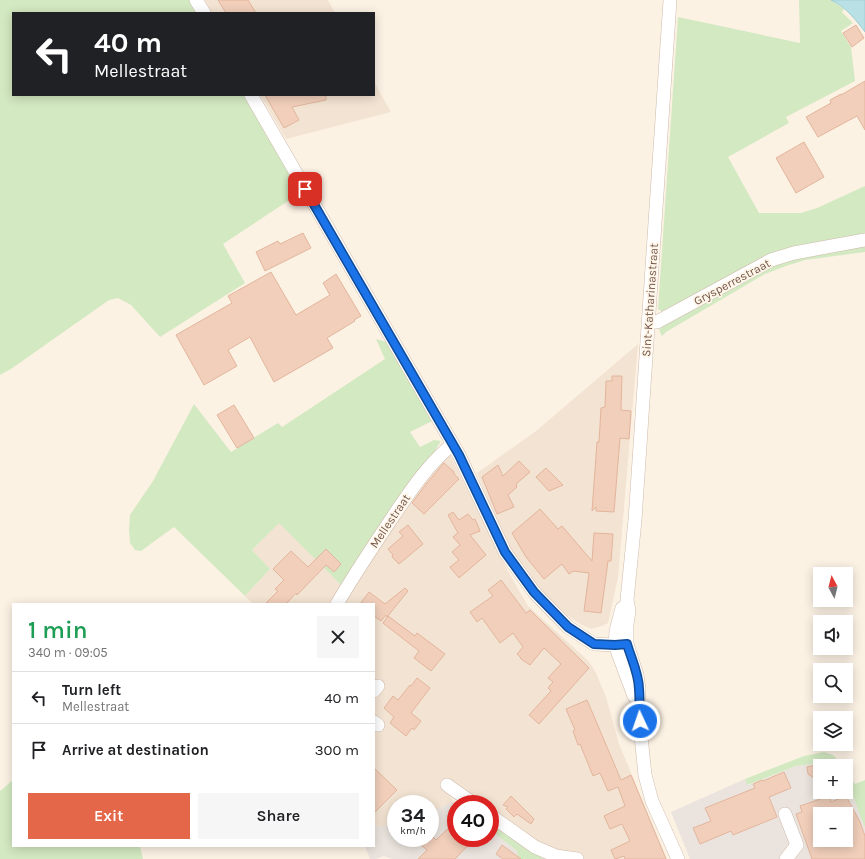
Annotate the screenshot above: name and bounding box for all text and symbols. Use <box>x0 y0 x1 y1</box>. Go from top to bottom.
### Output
text: 40 m <box>94 26 162 59</box>
icon: left <box>28 28 80 80</box>
text: Mellestraat <box>94 60 187 82</box>
pin <box>288 172 322 206</box>
icon: arrive <box>294 178 316 200</box>
street label: Sint-Katharinastraat <box>639 242 661 357</box>
street label: Grysperrestraat <box>691 256 773 308</box>
street label: Mellestraat <box>367 491 413 551</box>
north arrow <box>813 567 853 607</box>
map controls <box>813 567 853 847</box>
button: sound <box>813 615 853 655</box>
text: 1 min <box>28 616 88 644</box>
button: close <box>317 616 359 658</box>
text: 340 m · 09:05 <box>28 645 108 660</box>
button: search <box>813 663 853 703</box>
text: Turn left <box>62 681 121 699</box>
icon: left <box>28 687 50 709</box>
text: 40 m <box>324 689 359 707</box>
text: Mellestraat <box>62 699 129 714</box>
position arrow <box>619 700 661 742</box>
button: layers <box>813 711 853 751</box>
icon: arrive <box>28 739 50 761</box>
text: Arrive at destination <box>62 741 209 759</box>
text: 300 m <box>315 741 359 759</box>
button: + <box>813 759 853 799</box>
button: Exit <box>28 793 190 839</box>
button: Share <box>198 793 359 839</box>
speed limit sign: 40 <box>447 795 499 847</box>
text: 34 <box>401 804 425 827</box>
button: − <box>813 807 853 847</box>
text: km/h <box>400 825 426 837</box>

